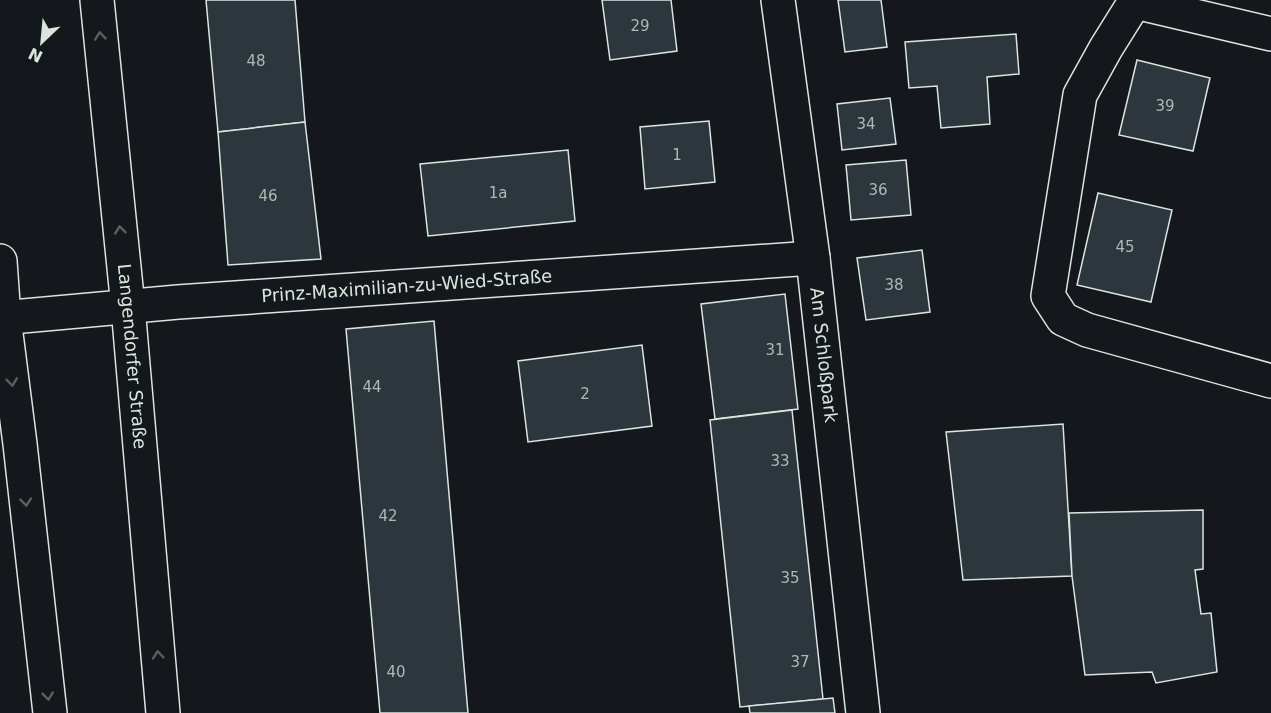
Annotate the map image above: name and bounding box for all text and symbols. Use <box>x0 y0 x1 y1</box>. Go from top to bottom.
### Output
north arrow <box>12 12 72 72</box>
house number: 29 <box>630 17 650 35</box>
one-way arrow <box>94 32 107 41</box>
text: N <box>25 44 46 67</box>
house number: 48 <box>246 52 266 70</box>
house number: 39 <box>1155 97 1175 115</box>
house number: 34 <box>856 115 876 133</box>
house number: 1 <box>672 146 682 164</box>
house number: 36 <box>868 181 888 199</box>
house number: 1a <box>489 184 507 202</box>
house number: 46 <box>258 187 278 205</box>
one-way arrow <box>114 226 127 235</box>
house number: 45 <box>1115 238 1135 256</box>
street label: Langendorfer Straße <box>114 262 151 450</box>
street label: Prinz-Maximilian-zu-Wied-Straße <box>261 265 553 306</box>
house number: 38 <box>884 276 904 294</box>
street label: Am Schloßpark <box>806 286 842 424</box>
house number: 31 <box>765 341 785 359</box>
one-way arrow <box>5 377 18 386</box>
house number: 44 <box>362 378 382 396</box>
house number: 2 <box>580 385 590 403</box>
house number: 33 <box>770 452 790 470</box>
one-way arrow <box>20 497 32 506</box>
house number: 42 <box>378 507 398 525</box>
house number: 35 <box>780 569 800 587</box>
one-way arrow <box>152 650 165 659</box>
house number: 37 <box>790 653 810 671</box>
house number: 40 <box>386 663 406 681</box>
one-way arrow <box>41 691 54 700</box>

